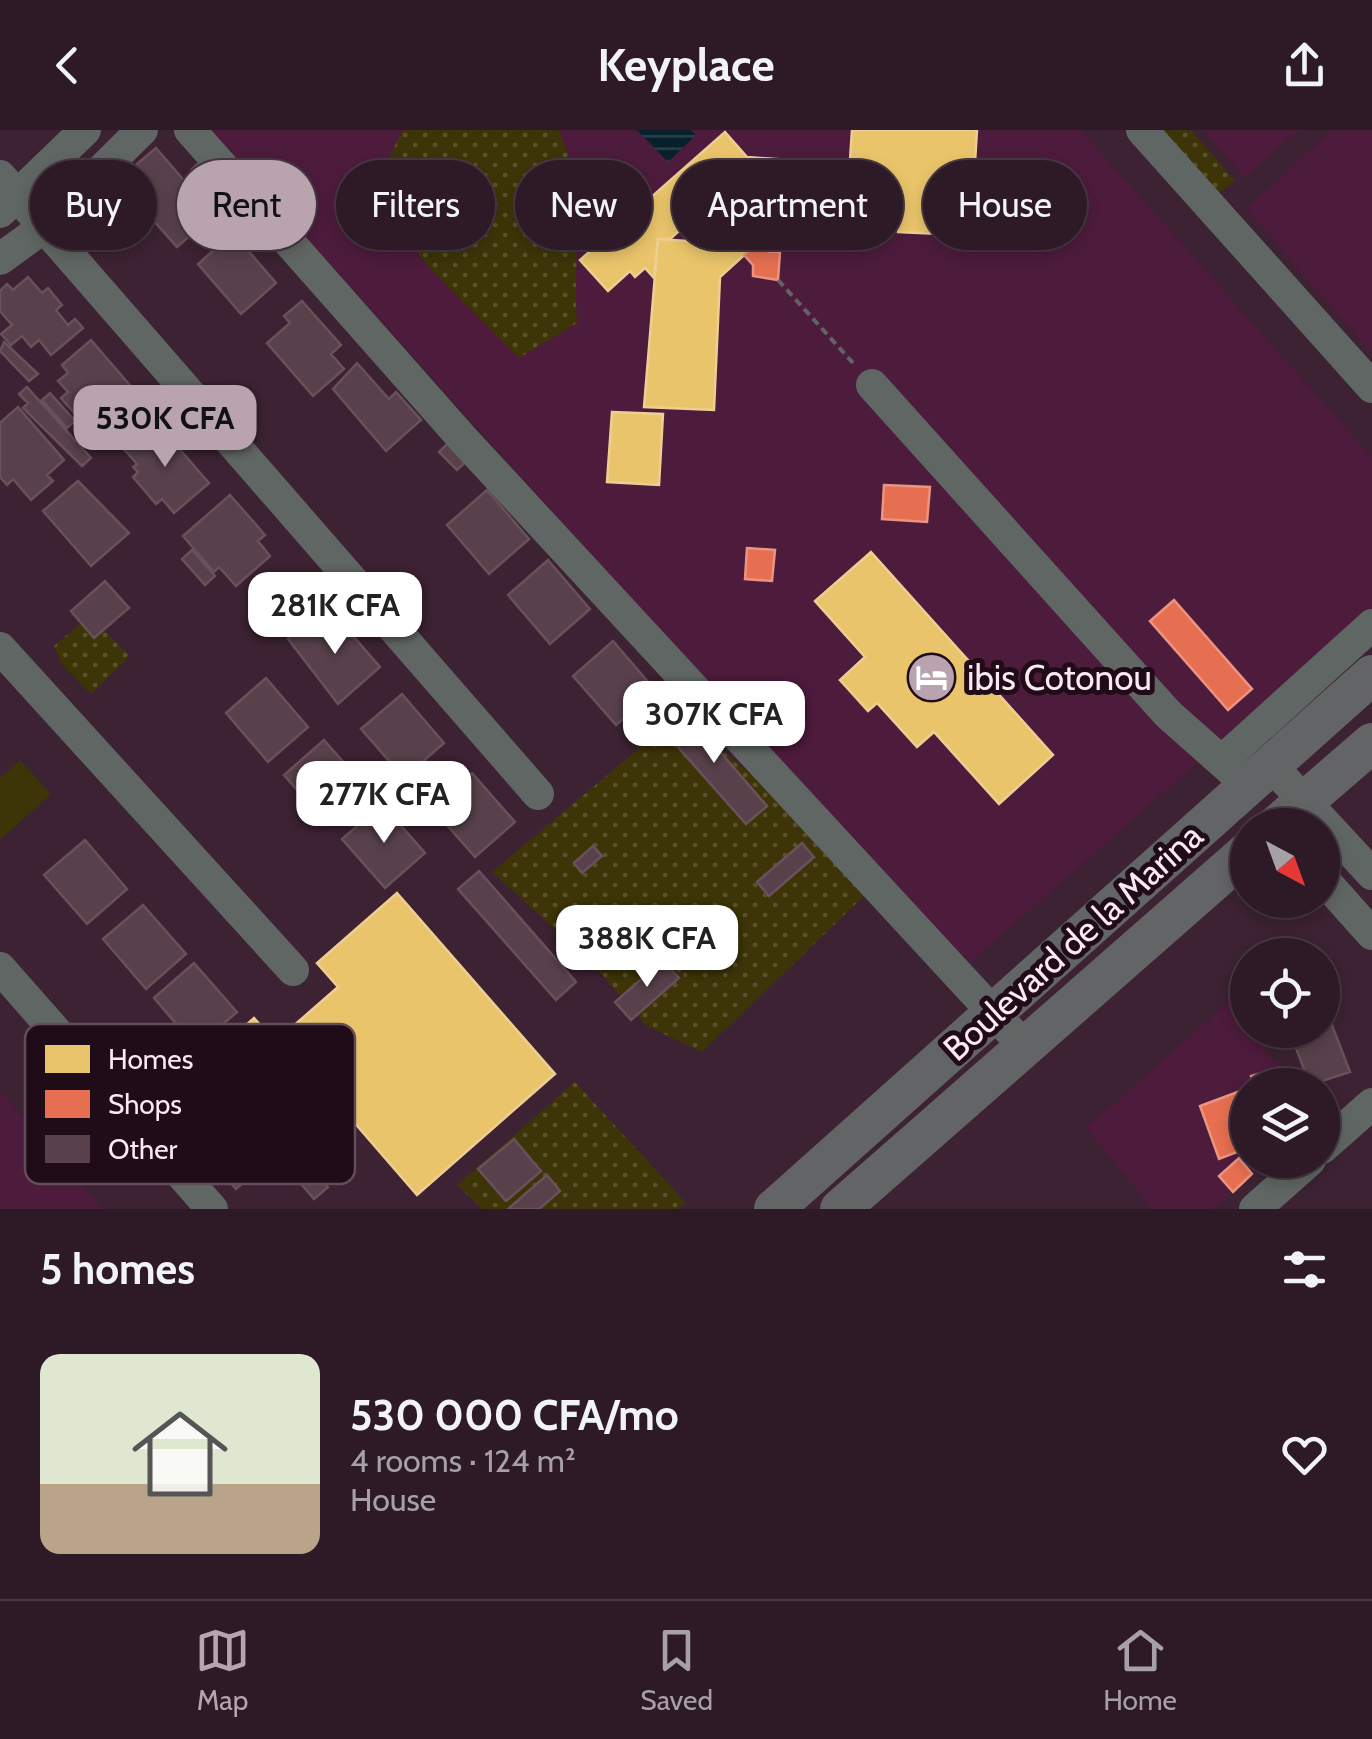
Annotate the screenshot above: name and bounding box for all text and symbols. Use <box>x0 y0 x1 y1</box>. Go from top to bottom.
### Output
icon: back <box>40 38 95 93</box>
text: Keyplace <box>597 38 775 92</box>
icon: share <box>1277 38 1332 93</box>
chip: Buy <box>30 160 157 250</box>
chip: Rent <box>177 160 316 250</box>
chip: Filters <box>336 160 495 250</box>
chip: New <box>515 160 652 250</box>
chip: Apartment <box>672 160 903 250</box>
chip: House <box>923 160 1087 250</box>
pin: 530K CFA <box>62 385 268 470</box>
text: 530K CFA <box>96 398 234 437</box>
pin: 281K CFA <box>232 572 438 657</box>
text: 281K CFA <box>270 585 400 624</box>
hotel icon: ibis Cotonou <box>906 652 958 704</box>
place label: ibis Cotonou <box>967 656 1152 699</box>
pin: 307K CFA <box>611 681 817 766</box>
text: 307K CFA <box>645 694 783 733</box>
pin: 277K CFA <box>281 761 487 846</box>
text: 277K CFA <box>318 774 450 813</box>
north arrow <box>1230 808 1340 918</box>
map controls <box>1230 808 1340 1178</box>
street label: Boulevard de la Marina <box>934 814 1211 1069</box>
pin: 388K CFA <box>544 905 750 990</box>
text: 388K CFA <box>578 918 716 957</box>
button: locate <box>1230 938 1340 1048</box>
legend <box>25 1024 355 1184</box>
text: Homes <box>108 1042 193 1076</box>
button: layers <box>1230 1068 1340 1178</box>
text: Shops <box>108 1087 182 1121</box>
text: Other <box>108 1132 178 1166</box>
icon: filters <box>1277 1242 1332 1297</box>
text: 5 homes <box>40 1243 195 1295</box>
text: 530 000 CFA/mo <box>350 1389 679 1441</box>
icon: home <box>120 1394 240 1514</box>
icon: heart <box>1277 1427 1332 1482</box>
text: 4 rooms · 124 m² <box>350 1441 576 1480</box>
text: House <box>350 1480 436 1519</box>
tab: Map <box>195 1623 250 1717</box>
tab: Saved <box>640 1623 713 1717</box>
tab: Home <box>1103 1623 1177 1717</box>

